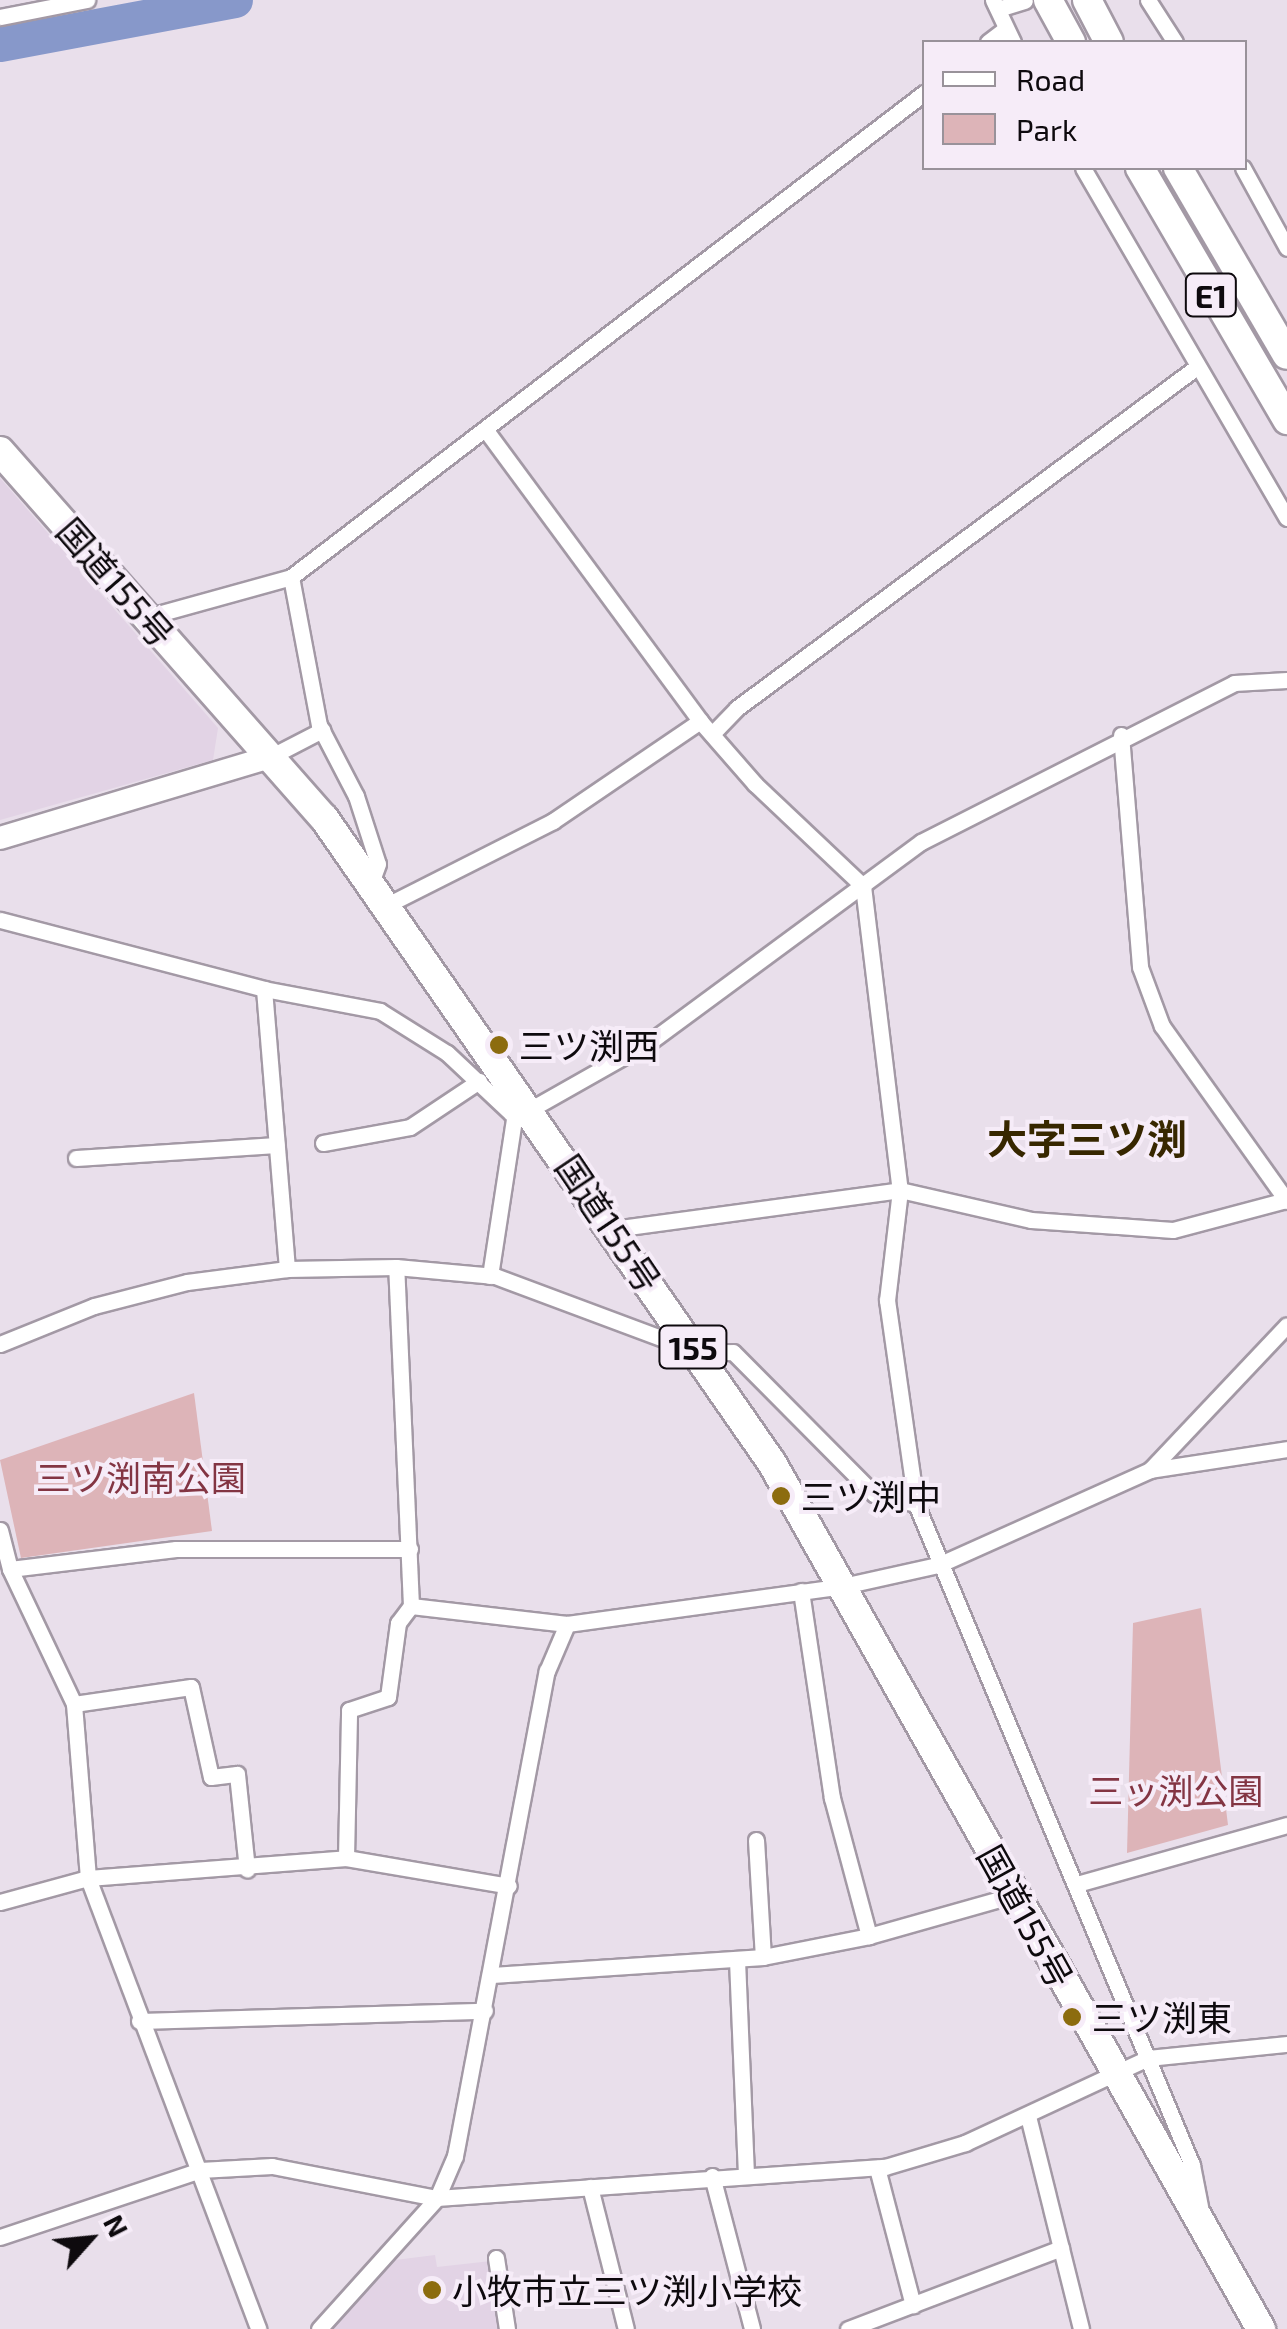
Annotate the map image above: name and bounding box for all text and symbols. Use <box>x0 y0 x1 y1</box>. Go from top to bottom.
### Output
legend <box>922 40 1247 170</box>
text: Road <box>1016 61 1085 97</box>
text: Park <box>1016 111 1077 147</box>
road number: E1 <box>1184 268 1238 322</box>
street label: 国道155号 <box>49 509 183 655</box>
place label: 三ツ渕西 <box>519 1024 659 1066</box>
marker: 三ツ渕西 <box>488 1034 510 1056</box>
district label: 大字三ツ渕 <box>987 1114 1187 1162</box>
street label: 国道155号 <box>548 1146 670 1300</box>
road number: 155 <box>658 1320 728 1374</box>
park label: 三ツ渕南公園 <box>36 1456 246 1498</box>
place label: 三ツ渕中 <box>801 1475 941 1517</box>
marker: 三ツ渕中 <box>770 1485 792 1507</box>
park label: 三ッ渕公園 <box>1089 1769 1263 1811</box>
street label: 国道155号 <box>970 1837 1082 1995</box>
place label: 三ツ渕東 <box>1092 1996 1232 2038</box>
marker: 三ツ渕東 <box>1061 2006 1083 2028</box>
north arrow <box>40 2189 140 2289</box>
text: N <box>97 2209 136 2242</box>
place label: 小牧市立三ツ渕小学校 <box>452 2269 802 2311</box>
marker: 小牧市立三ツ渕小学校 <box>421 2279 443 2301</box>

